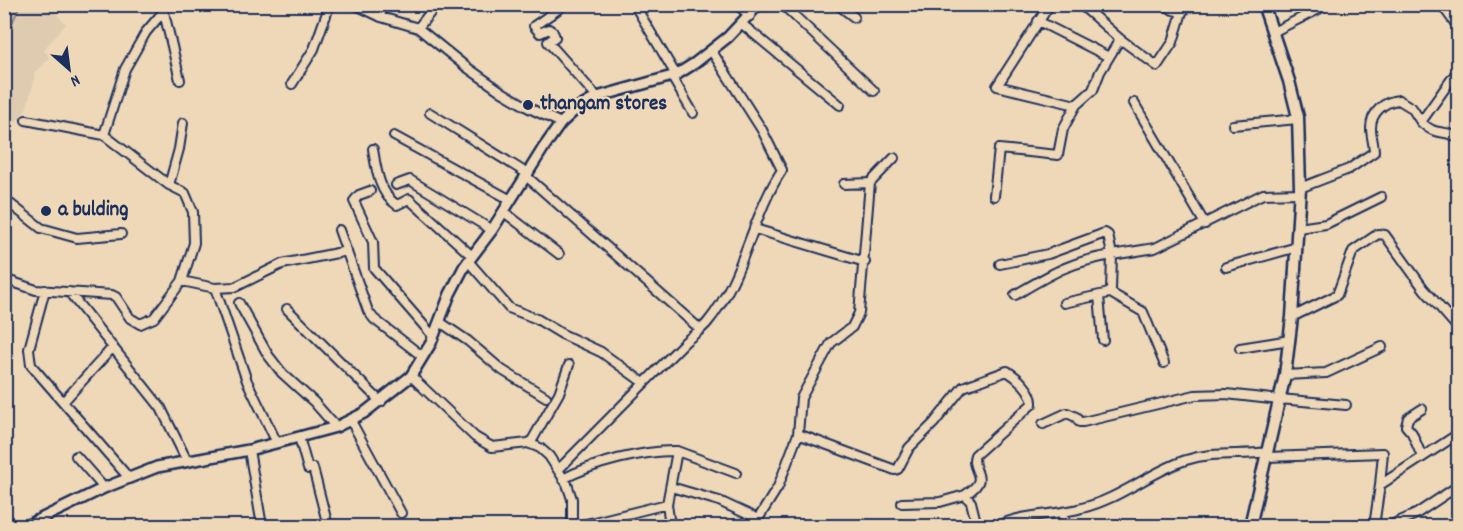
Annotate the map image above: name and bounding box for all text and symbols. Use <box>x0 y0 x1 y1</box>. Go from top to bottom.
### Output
north arrow <box>39 39 99 99</box>
text: N <box>66 68 84 92</box>
place label: thangam stores <box>540 90 667 120</box>
marker: thangam stores <box>521 98 535 112</box>
place label: a bulding <box>58 196 128 226</box>
marker: a bulding <box>39 204 53 218</box>

